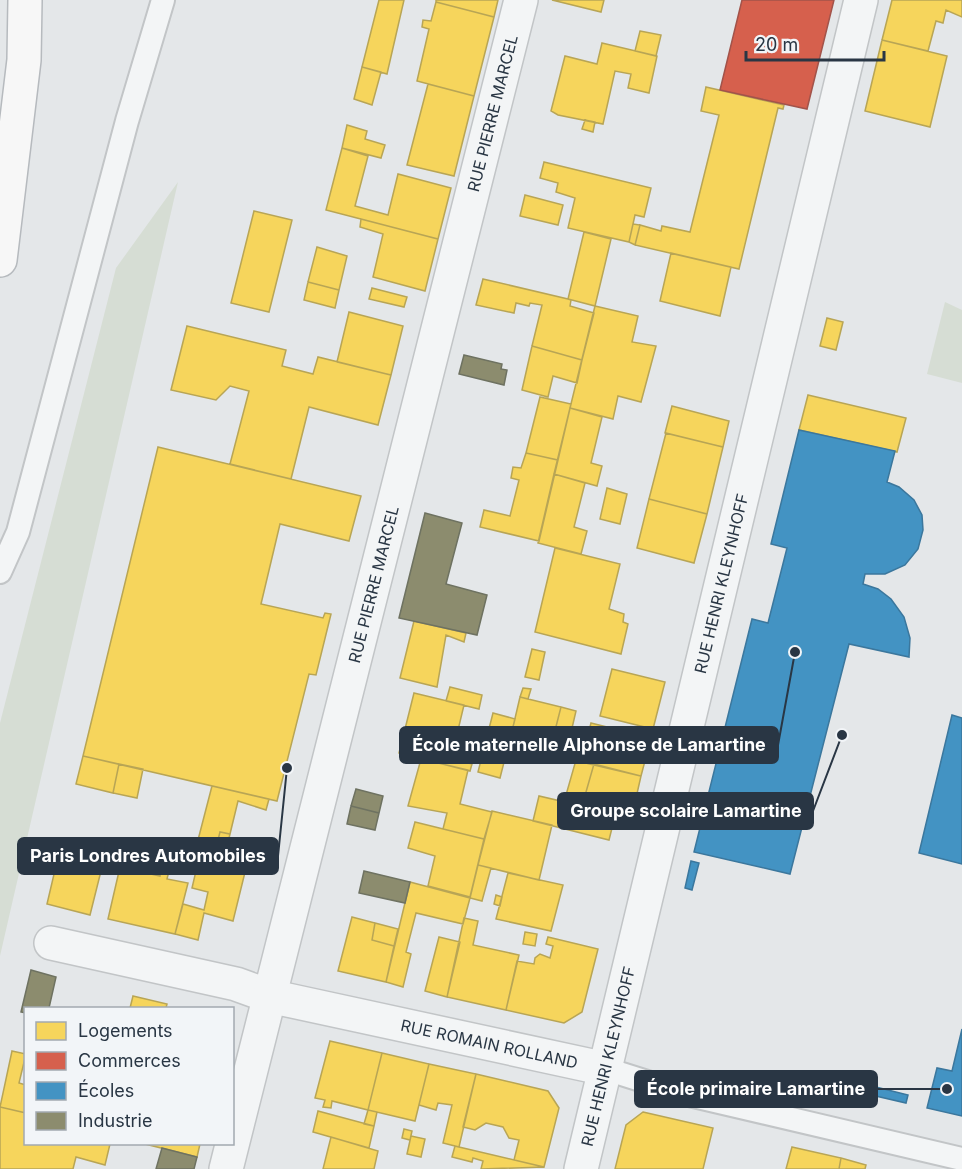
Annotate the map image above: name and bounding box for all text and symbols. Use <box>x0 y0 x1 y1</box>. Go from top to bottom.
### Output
scale bar <box>746 24 884 62</box>
street label: RUE PIERRE MARCEL <box>463 32 522 194</box>
text: 20 m <box>755 34 798 55</box>
street label: RUE HENRI KLEYNHOFF <box>690 492 752 676</box>
street label: RUE PIERRE MARCEL <box>344 504 403 665</box>
callout: École maternelle Alphonse de Lamartine <box>400 727 778 763</box>
text: École maternelle Alphonse de Lamartine <box>412 734 766 755</box>
callout: Groupe scolaire Lamartine <box>558 793 813 829</box>
text: Groupe scolaire Lamartine <box>570 800 802 821</box>
callout: Paris Londres Automobiles <box>18 838 278 874</box>
text: Paris Londres Automobiles <box>30 845 266 866</box>
street label: RUE HENRI KLEYNHOFF <box>577 964 639 1148</box>
legend <box>24 1007 234 1145</box>
street label: RUE ROMAIN ROLLAND <box>399 1015 580 1073</box>
text: Logements <box>78 1020 173 1041</box>
text: Commerces <box>78 1050 181 1071</box>
callout: École primaire Lamartine <box>635 1071 877 1107</box>
text: École primaire Lamartine <box>647 1078 865 1099</box>
text: Écoles <box>78 1079 134 1101</box>
text: Industrie <box>78 1110 152 1131</box>

